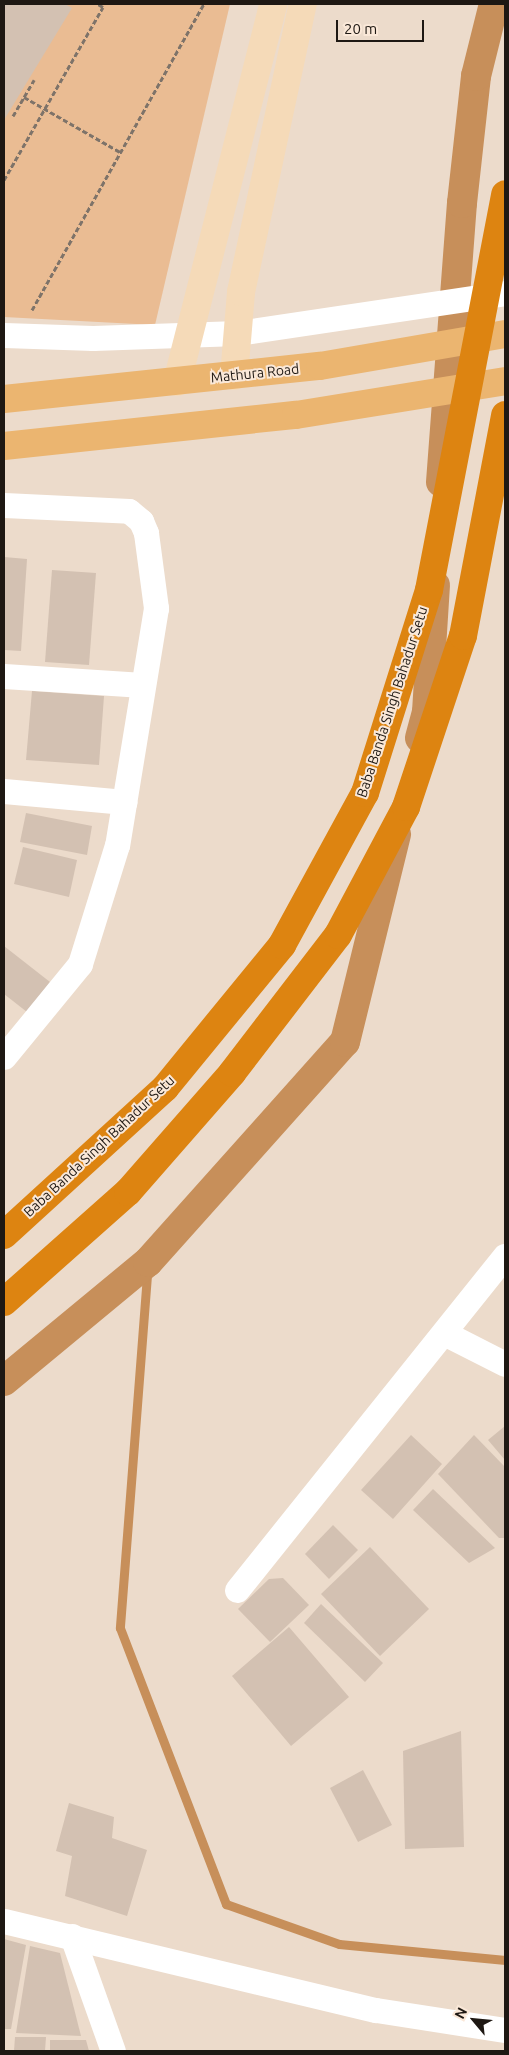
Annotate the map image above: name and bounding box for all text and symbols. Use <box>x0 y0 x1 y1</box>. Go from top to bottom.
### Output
scale bar <box>339 10 426 42</box>
text: 20 m <box>344 20 377 37</box>
street label: Mathura Road <box>210 360 300 386</box>
street label: Baba Banda Singh Bahadur Setu <box>353 604 431 800</box>
street label: Baba Banda Singh Bahadur Setu <box>20 1072 178 1220</box>
north arrow <box>449 1995 499 2045</box>
text: N <box>451 2005 470 2021</box>

